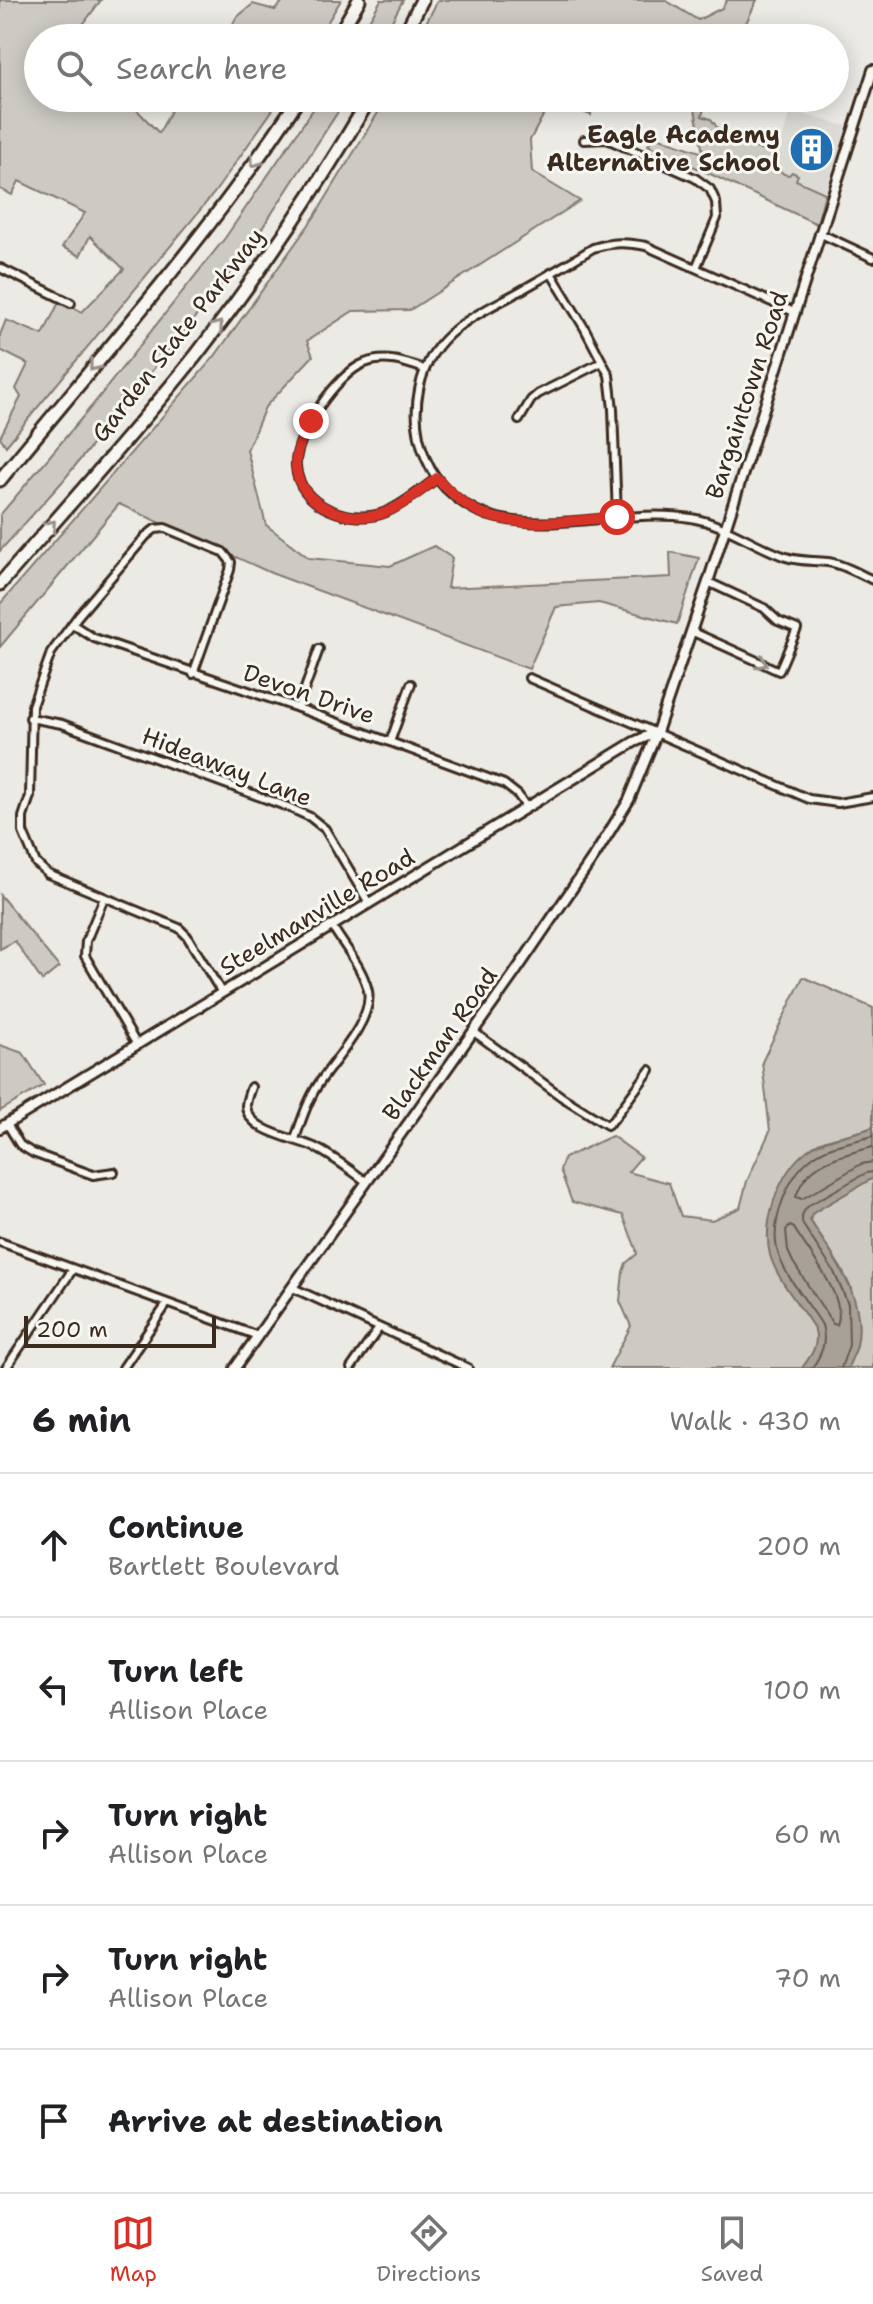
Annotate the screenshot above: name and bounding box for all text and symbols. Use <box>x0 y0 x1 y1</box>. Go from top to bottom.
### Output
search box <box>24 24 849 112</box>
icon: search <box>52 46 96 90</box>
text: Search here <box>116 48 287 89</box>
place label: Eagle Academy Alternative School <box>547 119 780 179</box>
building icon: Eagle Academy Alternative School <box>787 125 835 173</box>
one-way arrow <box>250 153 264 168</box>
street label: Garden State Parkway <box>84 221 272 449</box>
street label: Bargaintown Road <box>698 287 796 503</box>
one-way arrow <box>208 321 223 335</box>
one-way arrow <box>89 357 103 372</box>
route end <box>293 403 329 439</box>
route start <box>599 499 635 535</box>
one-way arrow <box>41 520 56 535</box>
one-way arrow <box>754 653 768 669</box>
street label: Devon Drive <box>239 656 379 732</box>
street label: Hideaway Lane <box>137 720 317 814</box>
street label: Steelmanville Road <box>213 841 421 983</box>
street label: Blackman Road <box>375 961 505 1127</box>
scale bar <box>24 1312 216 1348</box>
text: 200 m <box>36 1315 108 1344</box>
text: 6 min <box>32 1397 131 1443</box>
text: Walk · 430 m <box>669 1403 841 1438</box>
text: Continue <box>108 1507 244 1548</box>
icon: ahead <box>32 1523 76 1567</box>
text: 200 m <box>756 1528 841 1563</box>
text: Bartlett Boulevard <box>108 1548 339 1583</box>
text: Turn left <box>108 1651 243 1692</box>
icon: left <box>32 1667 76 1711</box>
text: 100 m <box>763 1672 841 1707</box>
text: Allison Place <box>108 1692 268 1727</box>
text: Turn right <box>108 1795 267 1836</box>
icon: right <box>32 1811 76 1855</box>
text: 60 m <box>774 1816 841 1851</box>
text: Allison Place <box>108 1836 268 1871</box>
text: Turn right <box>108 1939 267 1980</box>
icon: right <box>32 1955 76 1999</box>
text: 70 m <box>774 1960 841 1995</box>
text: Allison Place <box>108 1980 268 2015</box>
icon: arrive <box>32 2099 76 2143</box>
text: Arrive at destination <box>108 2101 443 2142</box>
tab: Map <box>110 2211 157 2288</box>
tab: Directions <box>376 2211 481 2288</box>
tab: Saved <box>701 2211 763 2288</box>

